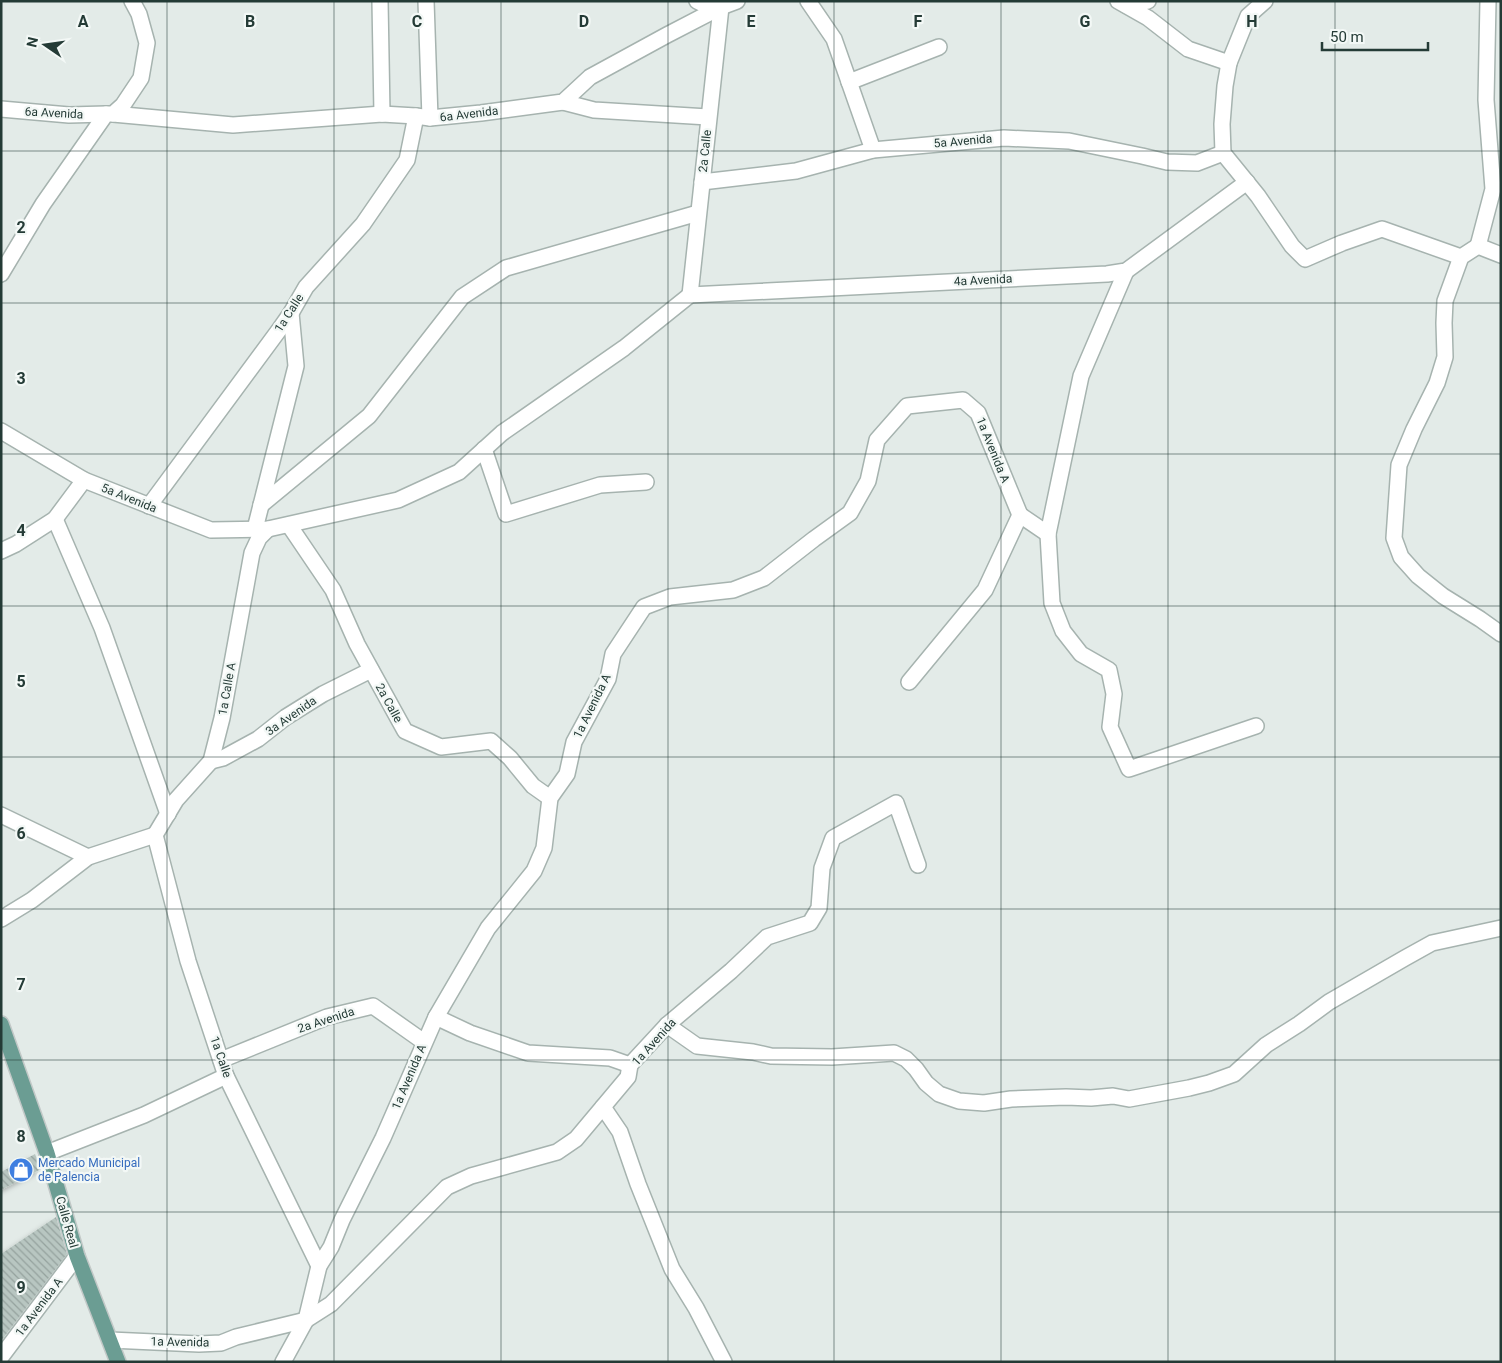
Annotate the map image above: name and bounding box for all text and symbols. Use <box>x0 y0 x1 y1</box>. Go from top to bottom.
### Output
text: A <box>78 12 89 31</box>
text: B <box>245 12 255 31</box>
text: C <box>412 12 422 31</box>
text: D <box>579 12 589 31</box>
text: E <box>747 12 756 31</box>
text: F <box>914 12 923 31</box>
text: G <box>1080 12 1091 31</box>
text: H <box>1246 12 1258 31</box>
north arrow <box>20 20 70 70</box>
scale bar <box>1322 20 1428 52</box>
text: 50 m <box>1330 28 1364 46</box>
text: N <box>23 35 41 49</box>
street label: 6a Avenida <box>439 103 499 125</box>
street label: 6a Avenida <box>24 104 84 122</box>
street label: 2a Calle <box>696 129 714 173</box>
street label: 5a Avenida <box>933 131 993 151</box>
text: 2 <box>16 218 26 237</box>
street label: 4a Avenida <box>953 271 1013 289</box>
street label: 1a Calle <box>271 291 307 335</box>
text: 3 <box>16 369 26 388</box>
street label: 1a Avenida A <box>973 415 1013 485</box>
street label: 5a Avenida <box>99 481 159 515</box>
text: 4 <box>16 521 26 540</box>
street label: 1a Calle A <box>215 661 239 717</box>
text: 5 <box>16 672 26 691</box>
street label: 1a Avenida A <box>570 672 614 740</box>
street label: 2a Calle <box>373 681 405 725</box>
street label: 3a Avenida <box>263 693 319 739</box>
text: 6 <box>16 824 26 843</box>
text: 7 <box>16 975 26 994</box>
street label: 2a Avenida <box>296 1004 356 1036</box>
street label: 1a Avenida <box>629 1015 679 1069</box>
street label: 1a Calle <box>207 1034 235 1080</box>
street label: 1a Avenida A <box>389 1042 429 1112</box>
text: 8 <box>16 1127 26 1146</box>
place label: Mercado Municipal de Palencia <box>38 1156 140 1184</box>
shop icon: Mercado Municipal de Palencia <box>8 1157 34 1183</box>
street label: Calle Real <box>53 1195 81 1249</box>
street label: 1a Avenida A <box>12 1275 66 1339</box>
text: 9 <box>16 1278 26 1297</box>
street label: 1a Avenida <box>151 1334 209 1350</box>

